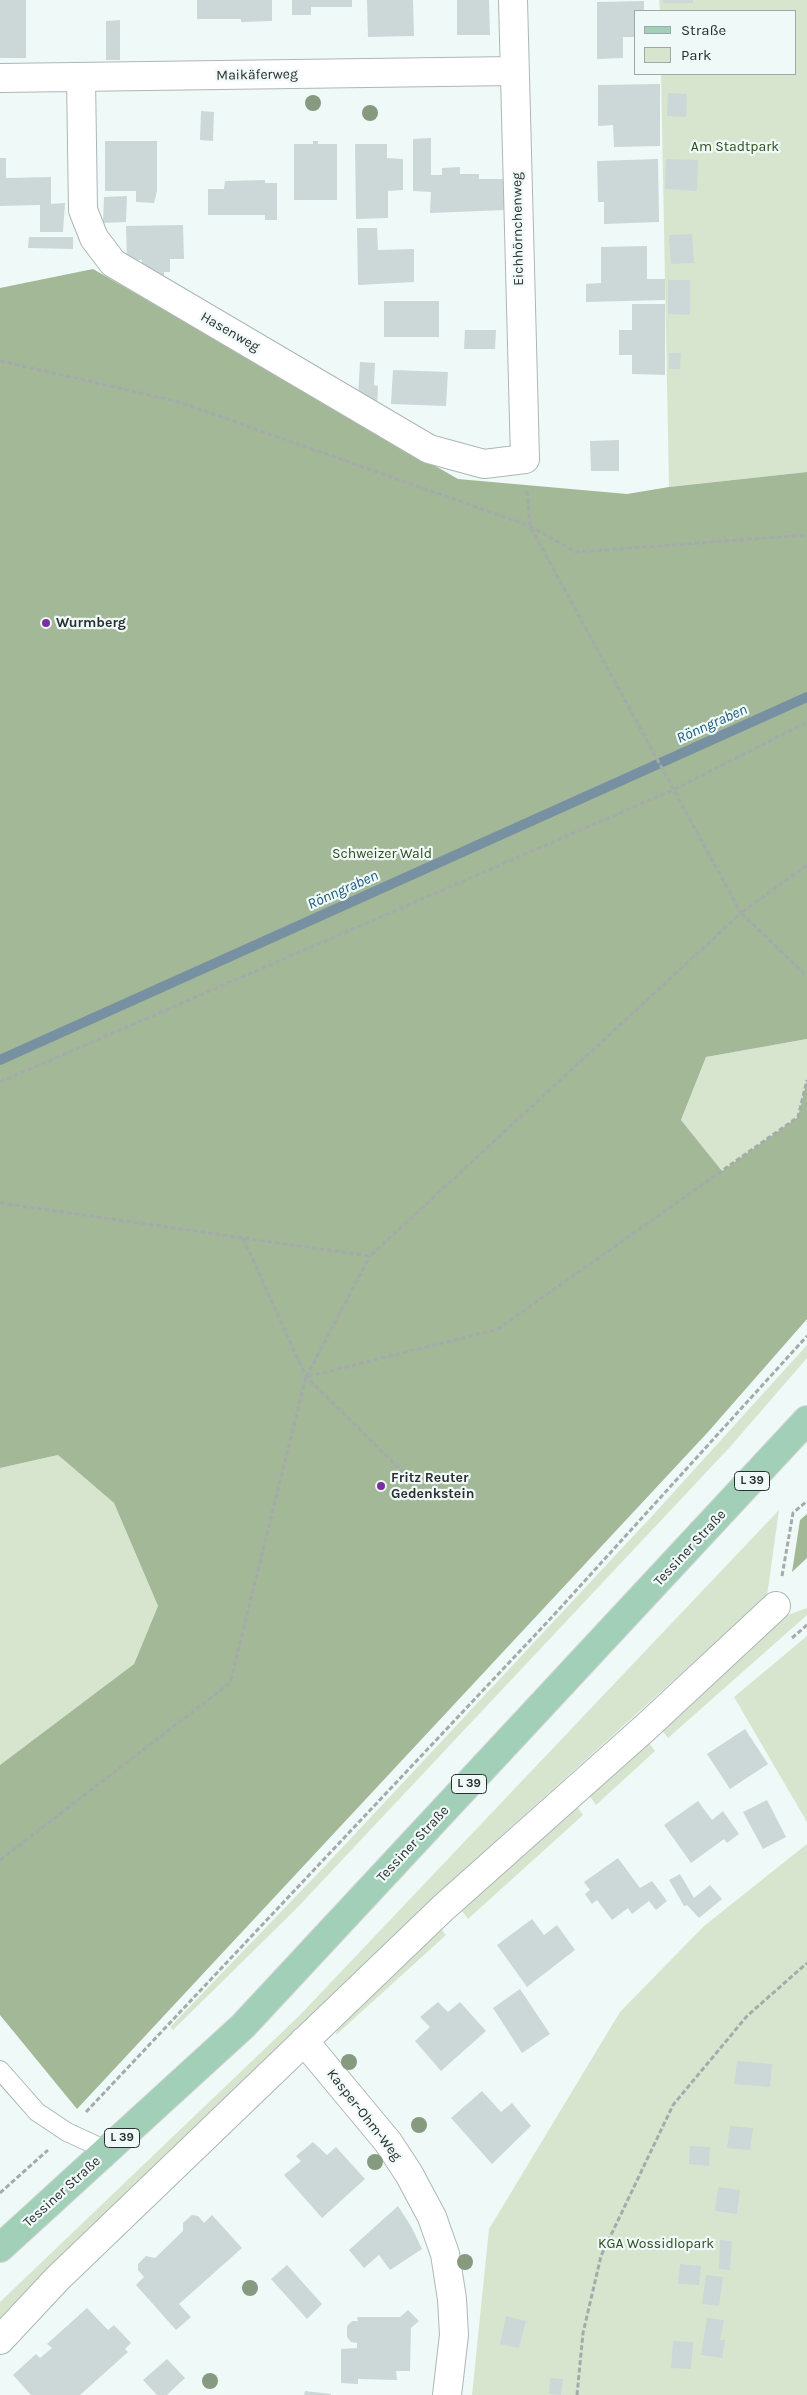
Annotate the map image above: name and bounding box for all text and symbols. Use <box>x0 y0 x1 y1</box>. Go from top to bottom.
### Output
legend <box>634 10 797 75</box>
text: Straße <box>681 21 726 39</box>
text: Park <box>681 46 711 64</box>
street label: Maikäferweg <box>216 66 298 84</box>
park label: Am Stadtpark <box>691 139 779 155</box>
street label: Eichhörnchenweg <box>509 172 527 286</box>
street label: Hasenweg <box>198 308 262 356</box>
place label: Wurmberg <box>56 615 126 631</box>
marker: Wurmberg <box>40 617 52 629</box>
water label: Rönngraben <box>674 700 750 748</box>
park label: Schweizer Wald <box>332 846 432 862</box>
water label: Rönngraben <box>305 866 381 914</box>
place label: Fritz Reuter Gedenkstein <box>391 1470 475 1502</box>
road number: L 39 <box>734 1472 770 1490</box>
marker: Fritz Reuter Gedenkstein <box>375 1480 387 1492</box>
street label: Tessiner Straße <box>650 1506 730 1590</box>
road number: L 39 <box>452 1775 486 1794</box>
street label: Tessiner Straße <box>373 1802 453 1886</box>
street label: Kasper-Ohm-Weg <box>323 2066 405 2164</box>
road number: L 39 <box>104 2128 140 2148</box>
street label: Tessiner Straße <box>20 2153 104 2231</box>
park label: KGA Wossidlopark <box>598 2236 714 2252</box>

